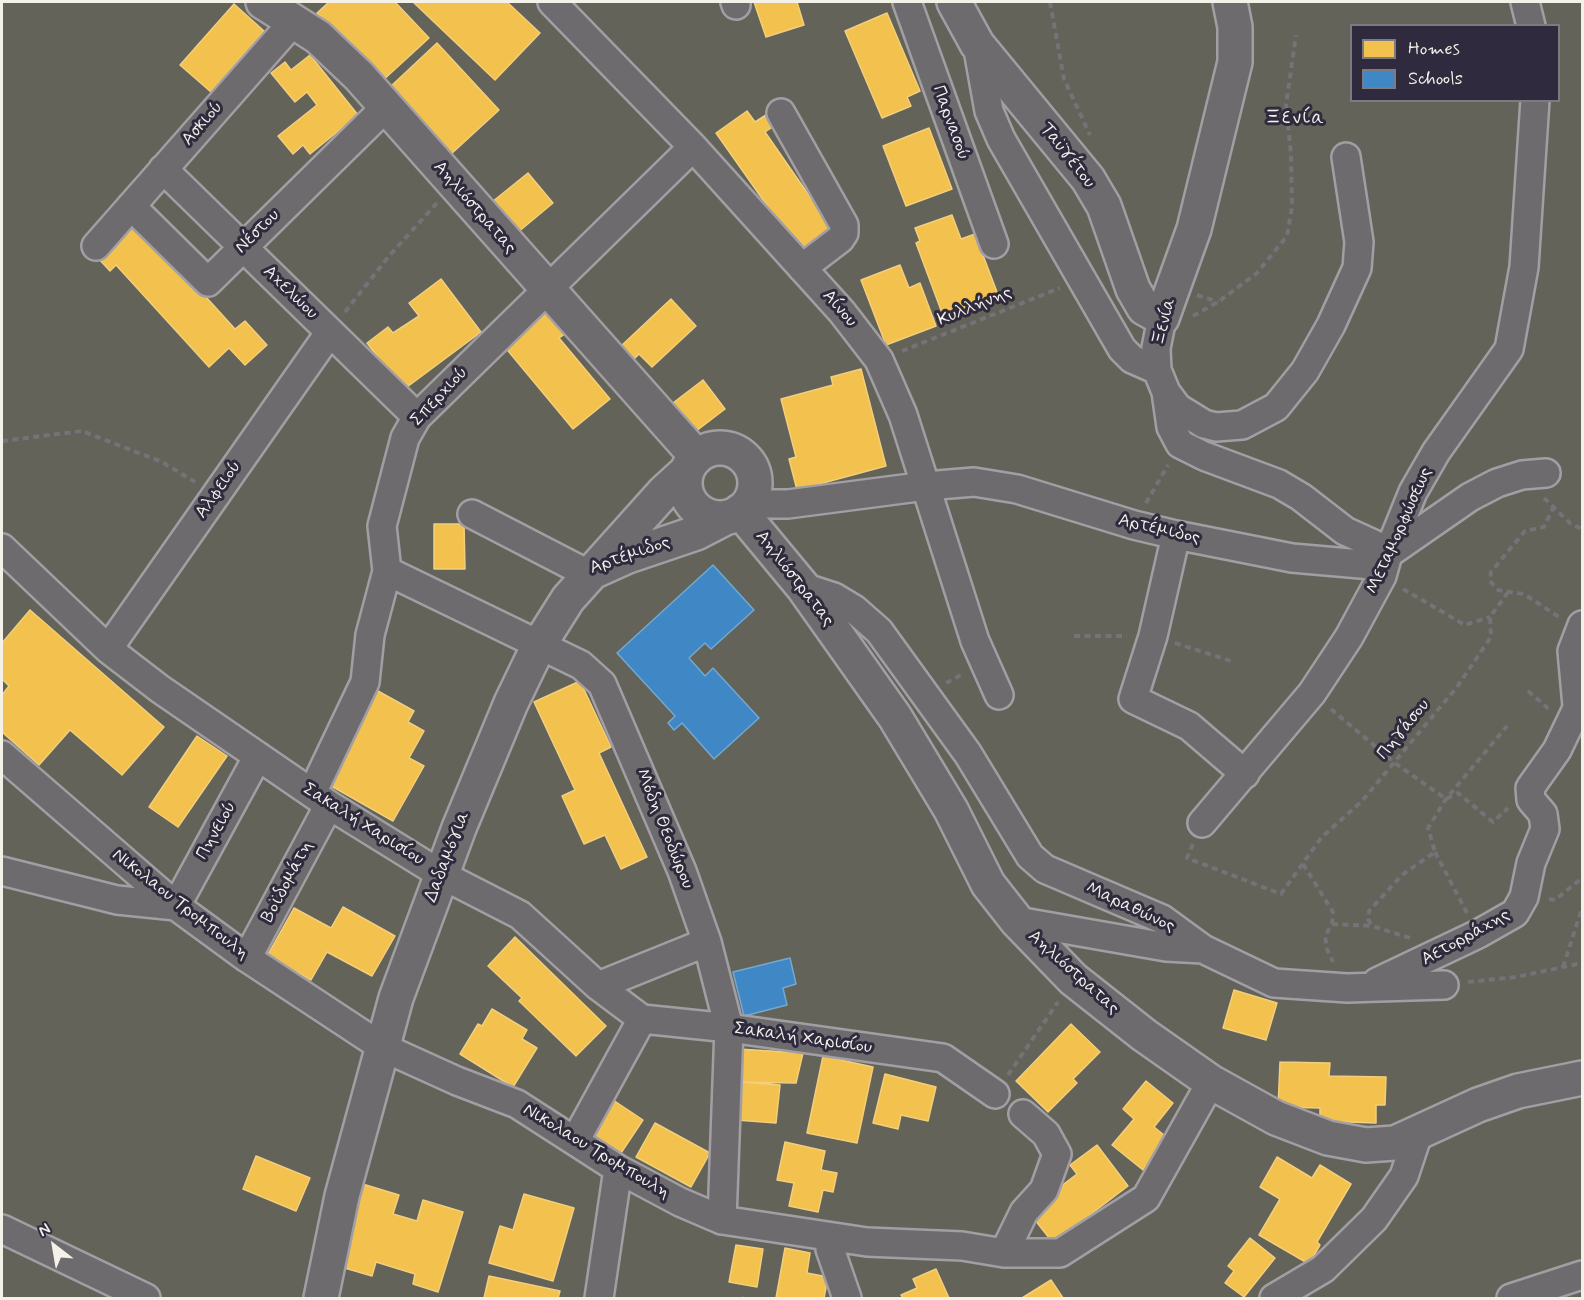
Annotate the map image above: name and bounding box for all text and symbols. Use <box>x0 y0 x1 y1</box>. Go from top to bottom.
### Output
legend <box>1350 24 1560 102</box>
text: Homes <box>1408 37 1460 61</box>
text: Schools <box>1408 67 1463 91</box>
street label: Παρνασού <box>927 83 973 163</box>
street label: Ασκιού <box>178 97 228 151</box>
district label: Ξενία <box>1265 107 1325 131</box>
street label: Ταϋγέτου <box>1035 119 1099 193</box>
street label: Αηλιόστρατας <box>428 157 520 259</box>
street label: Νέστου <box>231 205 285 259</box>
street label: Αχελώου <box>258 262 322 324</box>
street label: Κυλλήνης <box>935 282 1015 332</box>
street label: Αίνου <box>817 286 861 332</box>
street label: Ξενία <box>1149 296 1181 348</box>
street label: Σπερχιού <box>407 363 473 431</box>
street label: Αλφειού <box>191 457 247 523</box>
street label: Μεταμορφώσεως <box>1362 464 1438 598</box>
street label: Αρτέμιδος <box>1116 510 1202 550</box>
street label: Αηλιόστρατας <box>750 527 838 631</box>
street label: Αρτέμιδος <box>587 532 673 580</box>
street label: Πηγάσου <box>1373 695 1435 765</box>
street label: Μόδη Θεοδώρου <box>630 766 698 892</box>
street label: Σακαλή Χαρισίου <box>298 779 428 871</box>
street label: Πηνειού <box>192 798 242 864</box>
street label: Δαδαμόγια <box>421 809 475 905</box>
street label: Βοϊδομάτη <box>257 837 319 927</box>
street label: Νικολαου Τρομπουλη <box>107 845 253 965</box>
street label: Μαραθώνος <box>1082 878 1178 938</box>
street label: Αετορράχης <box>1418 905 1514 971</box>
street label: Αηλιόστρατας <box>1023 926 1123 1020</box>
street label: Σακαλή Χαρισίου <box>733 1019 873 1059</box>
street label: Νικολαου Τρομπουλη <box>519 1100 673 1204</box>
north arrow <box>24 1216 84 1276</box>
text: N <box>34 1218 54 1242</box>

